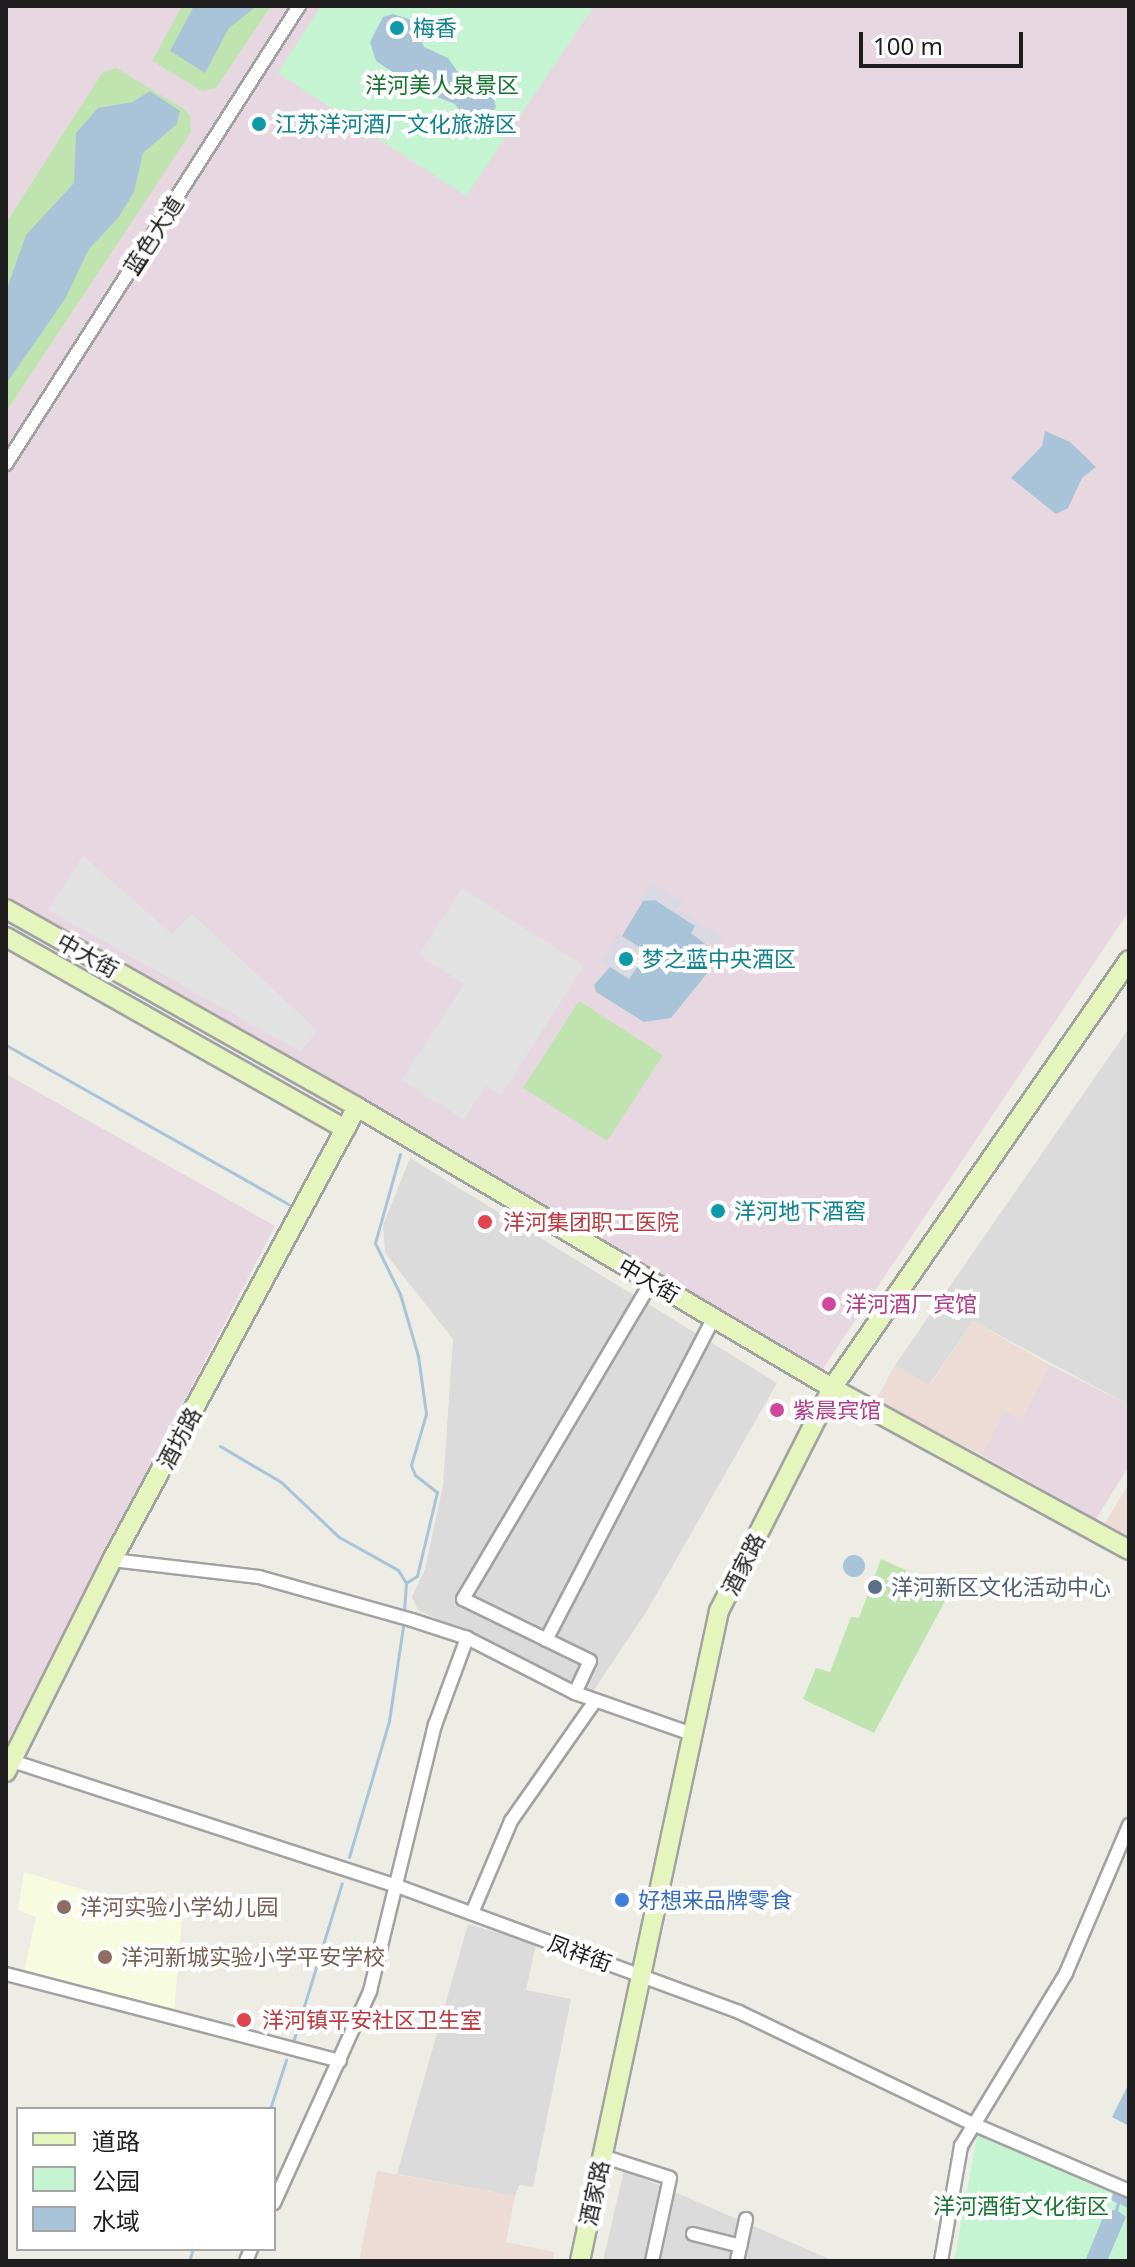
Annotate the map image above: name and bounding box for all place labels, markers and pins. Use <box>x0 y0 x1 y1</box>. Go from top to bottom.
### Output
place label: 梅香 <box>413 15 457 41</box>
marker: 梅香 <box>388 19 406 37</box>
place label: 江苏洋河酒厂文化旅游区 <box>275 111 517 137</box>
marker: 江苏洋河酒厂文化旅游区 <box>250 115 268 133</box>
place label: 梦之蓝中央酒区 <box>642 946 796 972</box>
marker: 梦之蓝中央酒区 <box>617 950 635 968</box>
place label: 洋河地下酒窖 <box>734 1198 866 1224</box>
marker: 洋河地下酒窖 <box>709 1202 727 1220</box>
place label: 洋河集团职工医院 <box>503 1209 679 1235</box>
marker: 洋河集团职工医院 <box>474 1211 496 1233</box>
place label: 洋河酒厂宾馆 <box>845 1291 977 1317</box>
marker: 洋河酒厂宾馆 <box>820 1295 838 1313</box>
place label: 紫晨宾馆 <box>793 1397 881 1423</box>
marker: 紫晨宾馆 <box>768 1401 786 1419</box>
place label: 洋河新区文化活动中心 <box>891 1574 1111 1600</box>
marker: 洋河新区文化活动中心 <box>866 1578 884 1596</box>
place label: 好想来品牌零食 <box>638 1887 792 1913</box>
marker: 好想来品牌零食 <box>613 1891 631 1909</box>
place label: 洋河实验小学幼儿园 <box>80 1894 278 1920</box>
marker: 洋河实验小学幼儿园 <box>55 1898 73 1916</box>
place label: 洋河新城实验小学平安学校 <box>121 1944 385 1970</box>
marker: 洋河新城实验小学平安学校 <box>96 1948 114 1966</box>
place label: 洋河镇平安社区卫生室 <box>262 2007 482 2033</box>
marker: 洋河镇平安社区卫生室 <box>233 2009 255 2031</box>

